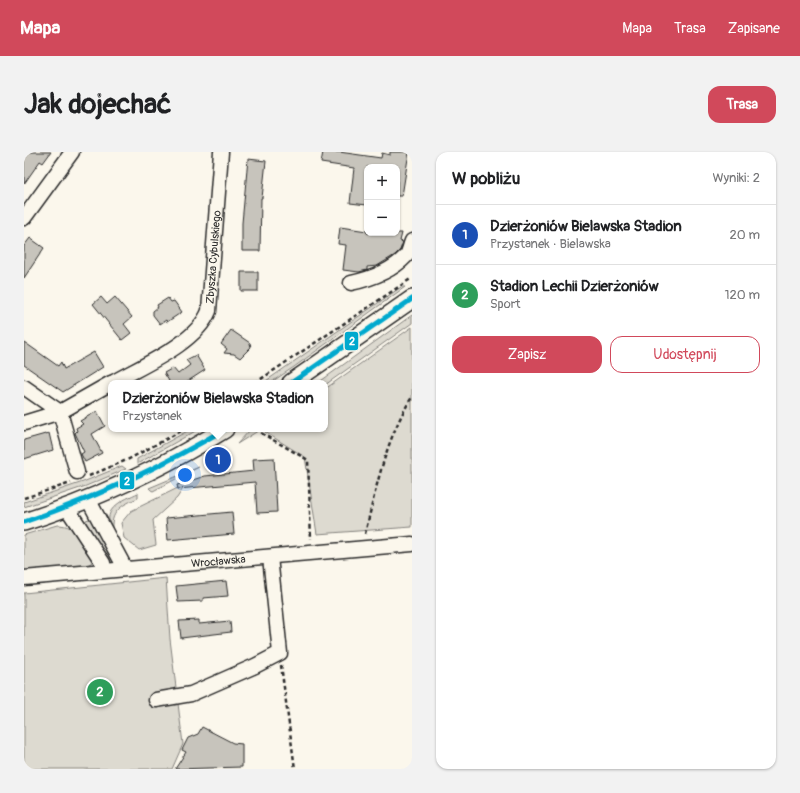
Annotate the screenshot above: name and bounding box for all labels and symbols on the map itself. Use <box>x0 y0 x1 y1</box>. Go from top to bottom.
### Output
street label: Zbyszka Cybulskiego <box>203 210 223 304</box>
line badge: 2 <box>344 331 359 351</box>
text: 2 <box>349 335 355 348</box>
pin: 1 <box>205 445 231 475</box>
your location <box>175 465 195 485</box>
line badge: 2 <box>119 471 135 490</box>
text: 2 <box>124 475 130 488</box>
street label: Wrocławska <box>191 552 246 570</box>
pin: 2 <box>87 677 113 707</box>

